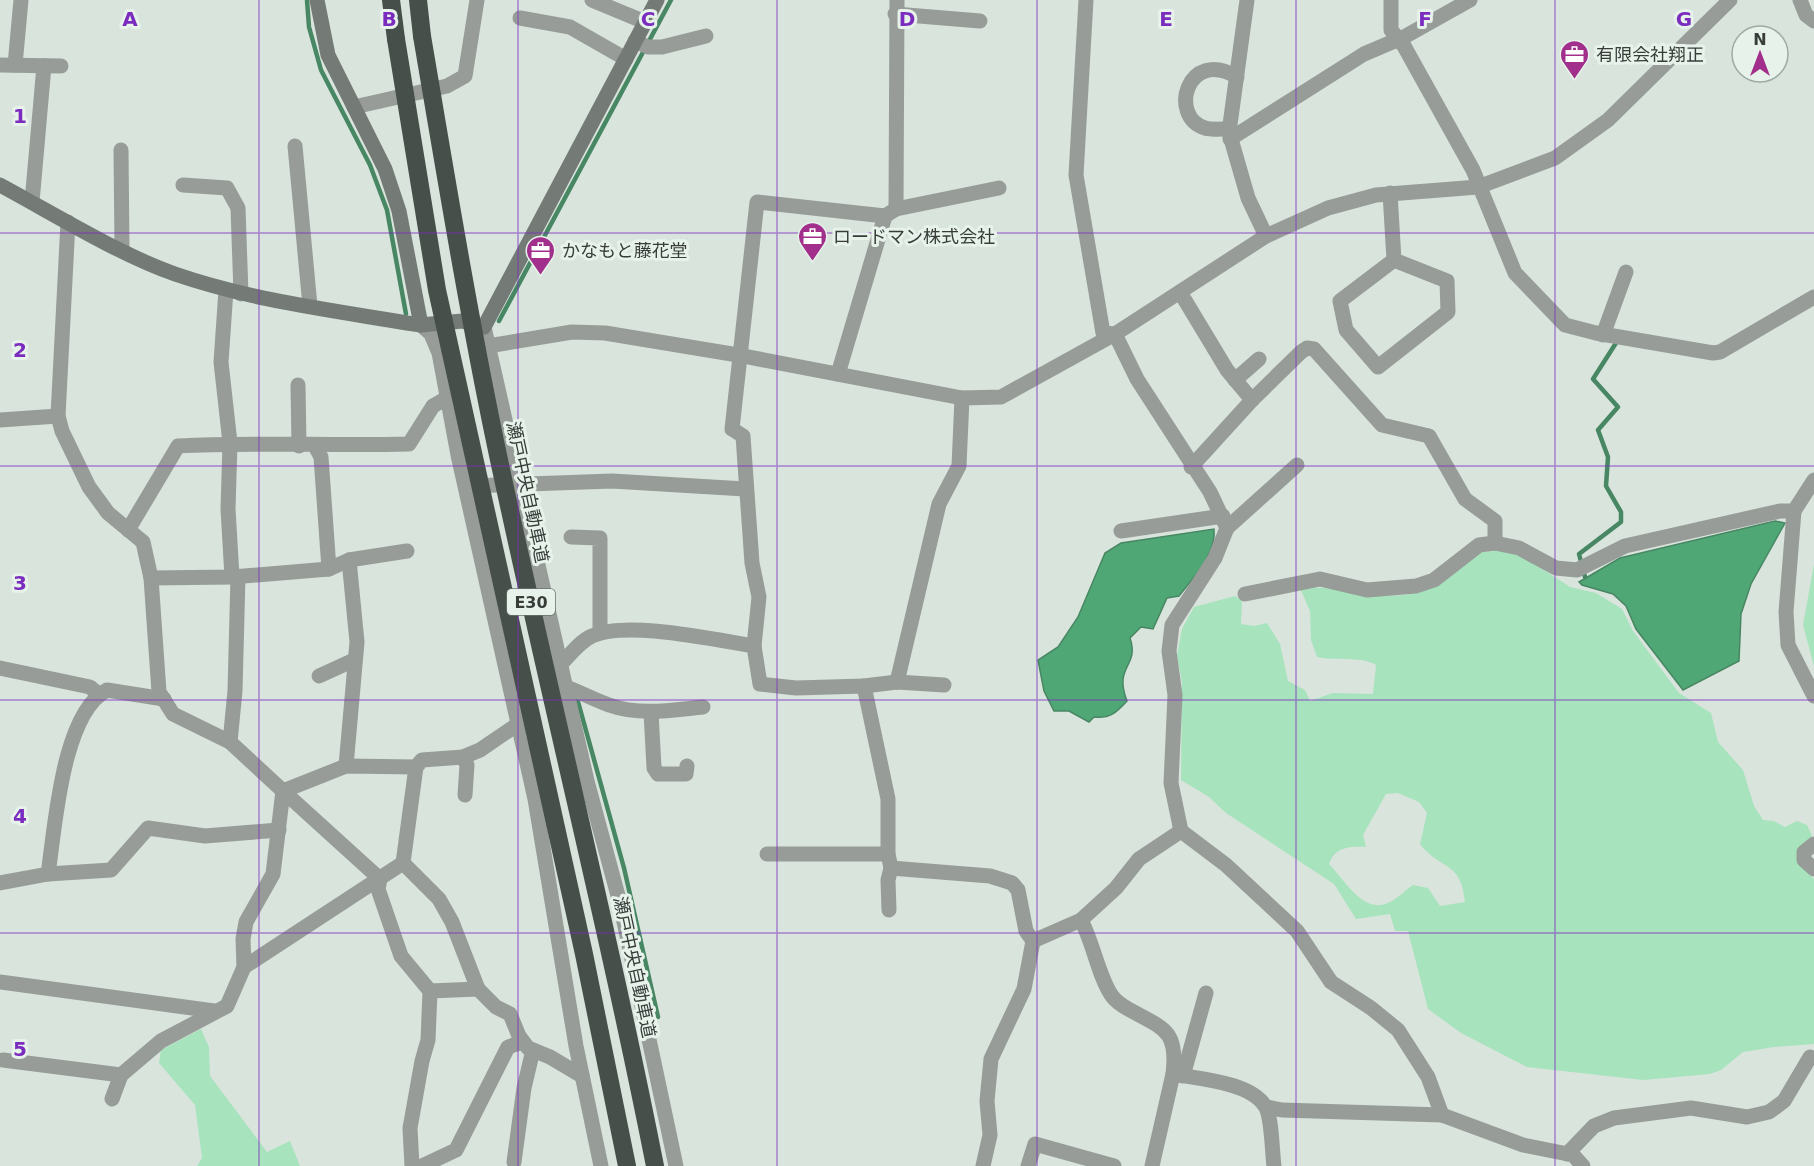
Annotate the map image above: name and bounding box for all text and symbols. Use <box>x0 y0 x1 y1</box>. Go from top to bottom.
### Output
text: A <box>122 7 138 31</box>
text: B <box>381 7 397 31</box>
text: C <box>641 7 655 31</box>
text: D <box>899 7 915 31</box>
text: E <box>1159 7 1173 31</box>
text: F <box>1418 7 1432 31</box>
text: G <box>1676 7 1692 31</box>
north arrow <box>1730 24 1790 84</box>
text: N <box>1753 30 1767 49</box>
office icon: 有限会社翔正 <box>1559 38 1591 80</box>
place label: 有限会社翔正 <box>1596 44 1704 65</box>
text: 1 <box>13 104 27 128</box>
office icon: ロードマン株式会社 <box>796 220 828 262</box>
place label: ロードマン株式会社 <box>833 226 995 247</box>
office icon: かなもと藤花堂 <box>525 234 557 276</box>
place label: かなもと藤花堂 <box>562 240 688 261</box>
text: 2 <box>13 338 27 362</box>
street label: 瀬戸中央自動車道 <box>503 419 553 565</box>
text: 3 <box>13 571 27 595</box>
road number: E30 <box>507 589 555 615</box>
text: 4 <box>13 804 27 828</box>
street label: 瀬戸中央自動車道 <box>610 894 660 1040</box>
text: 5 <box>13 1037 27 1061</box>

